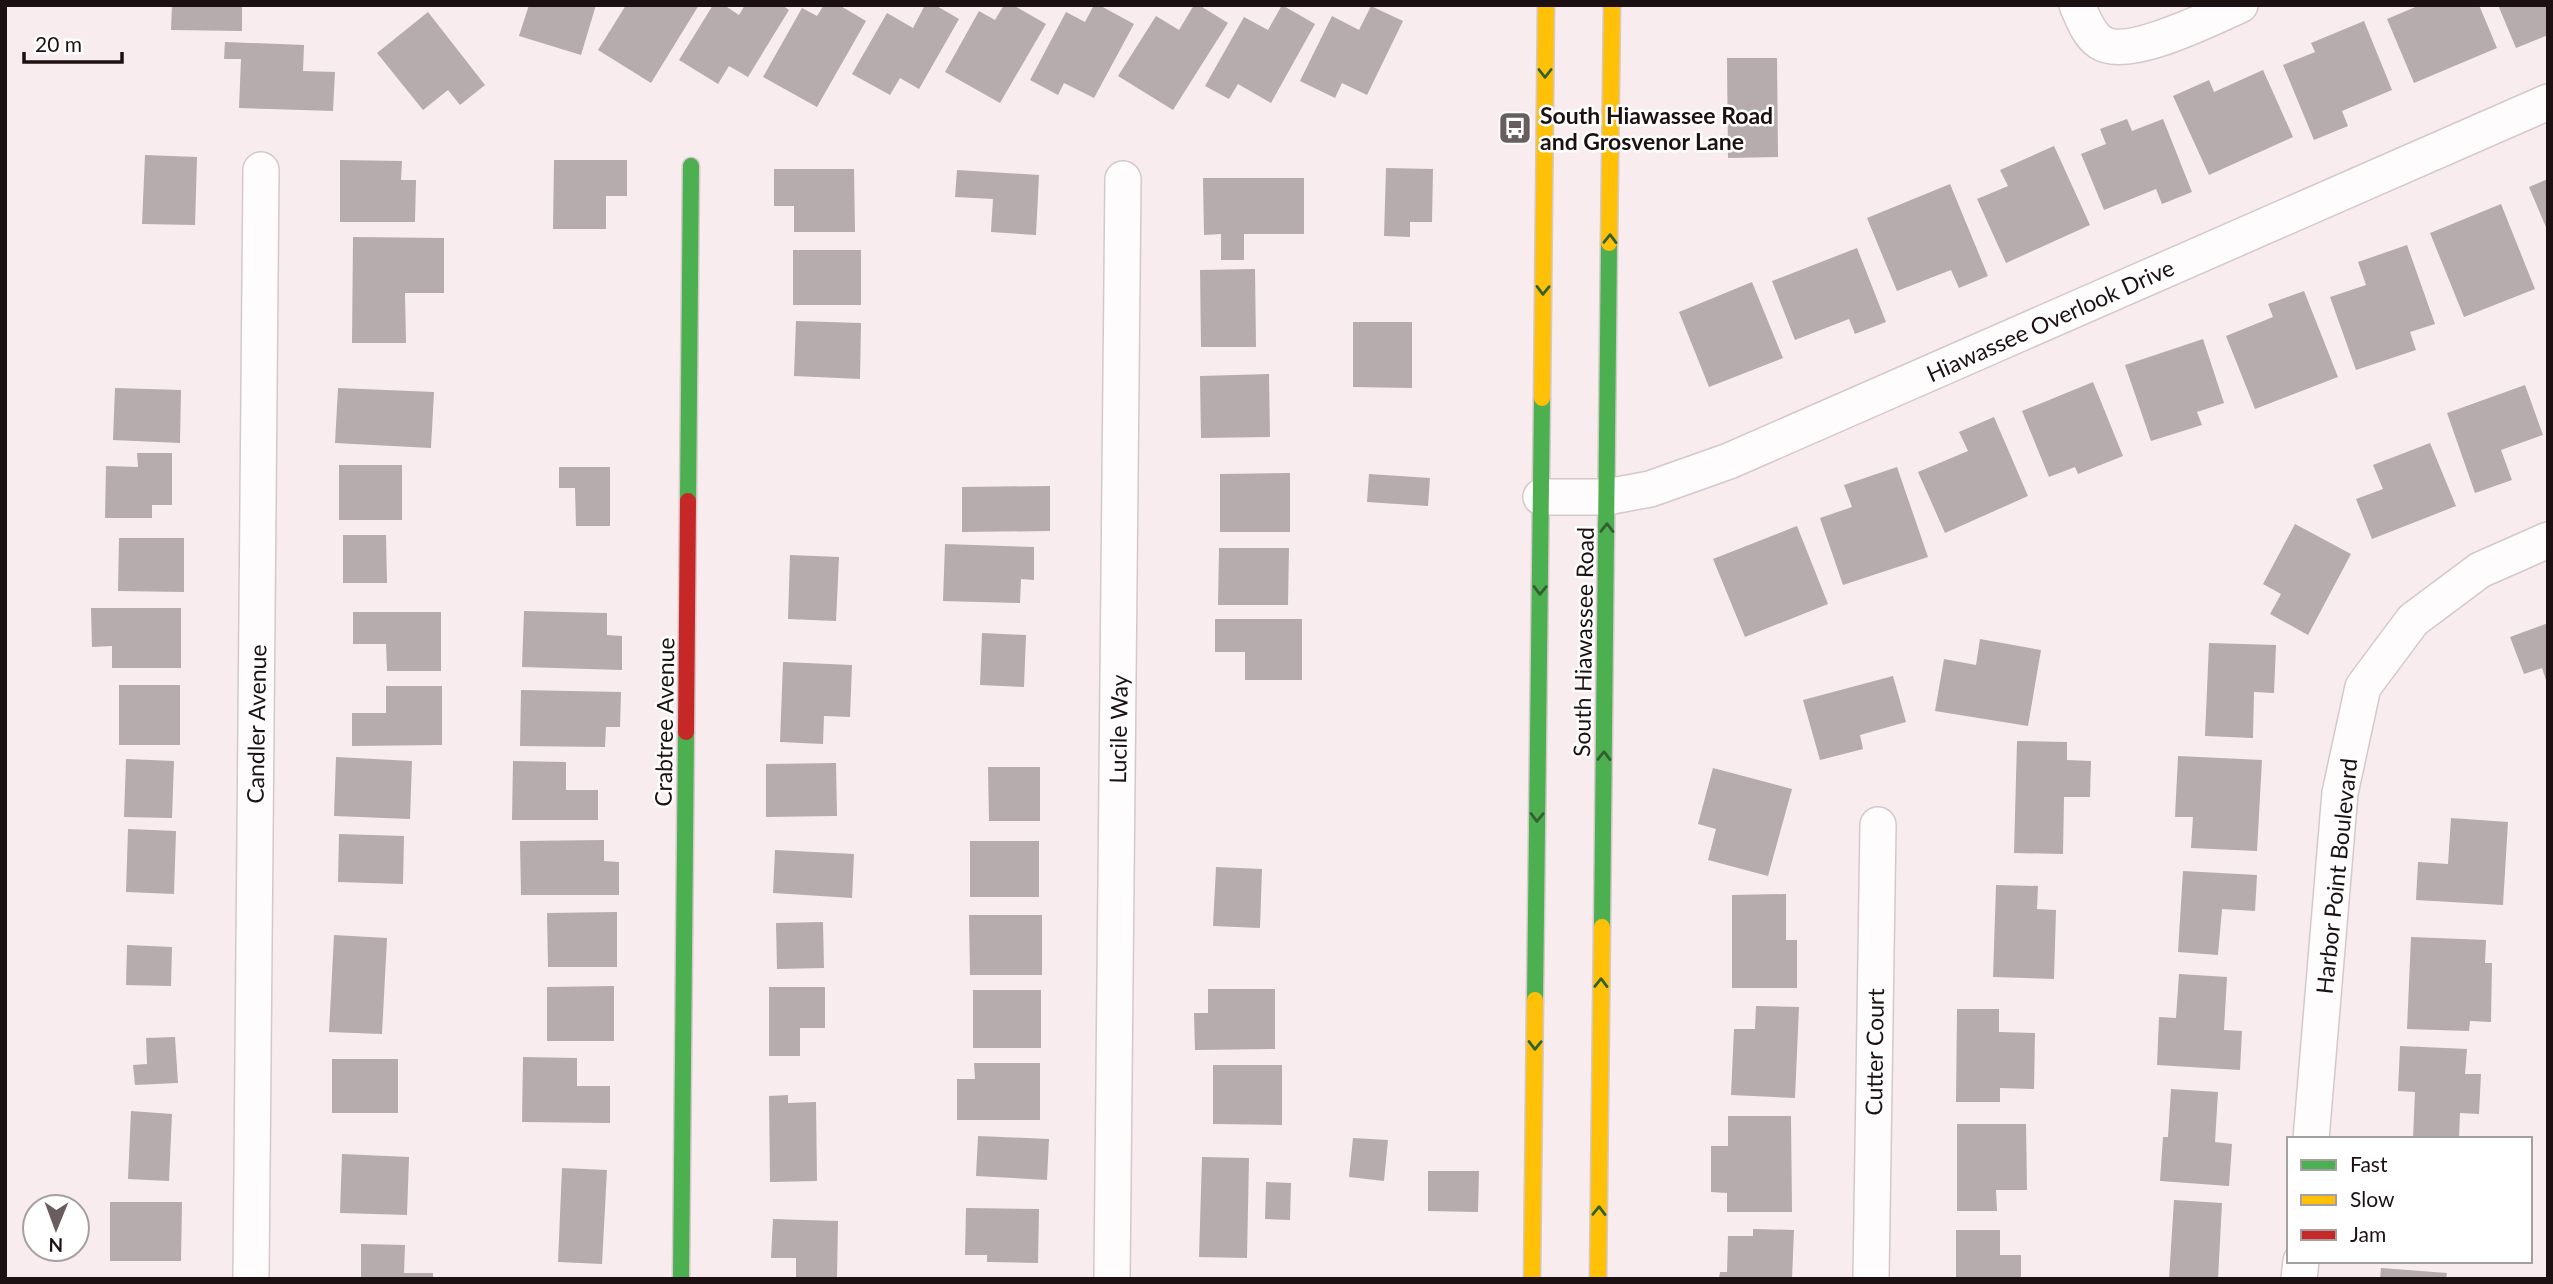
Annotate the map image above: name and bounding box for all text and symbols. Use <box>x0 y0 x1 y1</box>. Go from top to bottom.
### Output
scale bar <box>24 21 122 65</box>
text: 20 m <box>35 31 82 56</box>
one-way arrow <box>1537 69 1553 79</box>
place label: South Hiawassee Road and Grosvenor Lane <box>1540 101 1773 155</box>
bus stop icon: South Hiawassee Road and Grosvenor Lane <box>1496 109 1534 147</box>
one-way arrow <box>1602 233 1618 244</box>
street label: Hiawassee Overlook Drive <box>1922 253 2178 387</box>
one-way arrow <box>1535 285 1551 296</box>
one-way arrow <box>1599 522 1614 533</box>
street label: South Hiawassee Road <box>1567 527 1599 757</box>
one-way arrow <box>1532 585 1548 596</box>
street label: Crabtree Avenue <box>649 637 679 807</box>
street label: Candler Avenue <box>241 644 271 804</box>
street label: Lucile Way <box>1103 674 1133 784</box>
one-way arrow <box>1596 750 1612 760</box>
street label: Harbor Point Boulevard <box>2310 757 2362 995</box>
one-way arrow <box>1529 813 1545 823</box>
one-way arrow <box>1593 977 1609 988</box>
street label: Cutter Court <box>1859 987 1889 1116</box>
one-way arrow <box>1527 1040 1543 1051</box>
legend <box>2287 1137 2532 1263</box>
text: Fast <box>2350 1151 2388 1176</box>
text: Slow <box>2350 1186 2395 1211</box>
north arrow <box>21 1193 91 1263</box>
one-way arrow <box>1591 1205 1606 1216</box>
text: Jam <box>2350 1221 2386 1246</box>
text: N <box>48 1234 63 1257</box>

